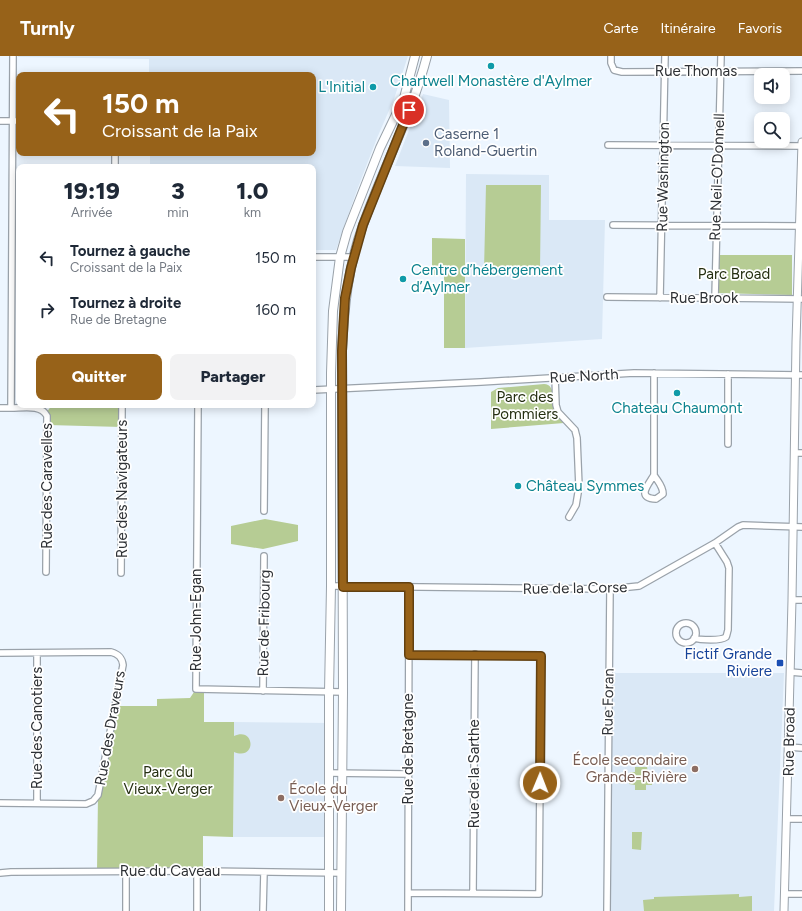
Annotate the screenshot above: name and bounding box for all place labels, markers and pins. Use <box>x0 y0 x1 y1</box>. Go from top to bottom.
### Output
marker: Chartwell Monastère d'Aylmer <box>486 61 496 71</box>
place label: Chartwell Monastère d'Aylmer <box>390 72 592 90</box>
place label: L'Initial <box>318 78 365 96</box>
marker: L'Initial <box>368 82 378 92</box>
pin <box>392 93 426 127</box>
place label: Caserne 1 Roland-Guertin <box>434 125 537 160</box>
marker: Caserne 1 Roland-Guertin <box>421 138 431 148</box>
place label: Centre d’hébergement d’Aylmer <box>411 261 563 296</box>
marker: Centre d’hébergement d’Aylmer <box>398 274 408 284</box>
marker: Chateau Chaumont <box>672 388 682 398</box>
place label: Chateau Chaumont <box>611 399 743 417</box>
place label: Château Symmes <box>526 477 644 495</box>
marker: Château Symmes <box>513 481 523 491</box>
place label: Fictif Grande Riviere <box>684 645 772 680</box>
marker: Fictif Grande Riviere <box>775 658 785 668</box>
place label: École secondaire Grande-Rivière <box>573 751 687 786</box>
marker: École secondaire Grande-Rivière <box>690 764 700 774</box>
place label: École du Vieux-Verger <box>289 780 378 815</box>
marker: École du Vieux-Verger <box>276 793 286 803</box>

